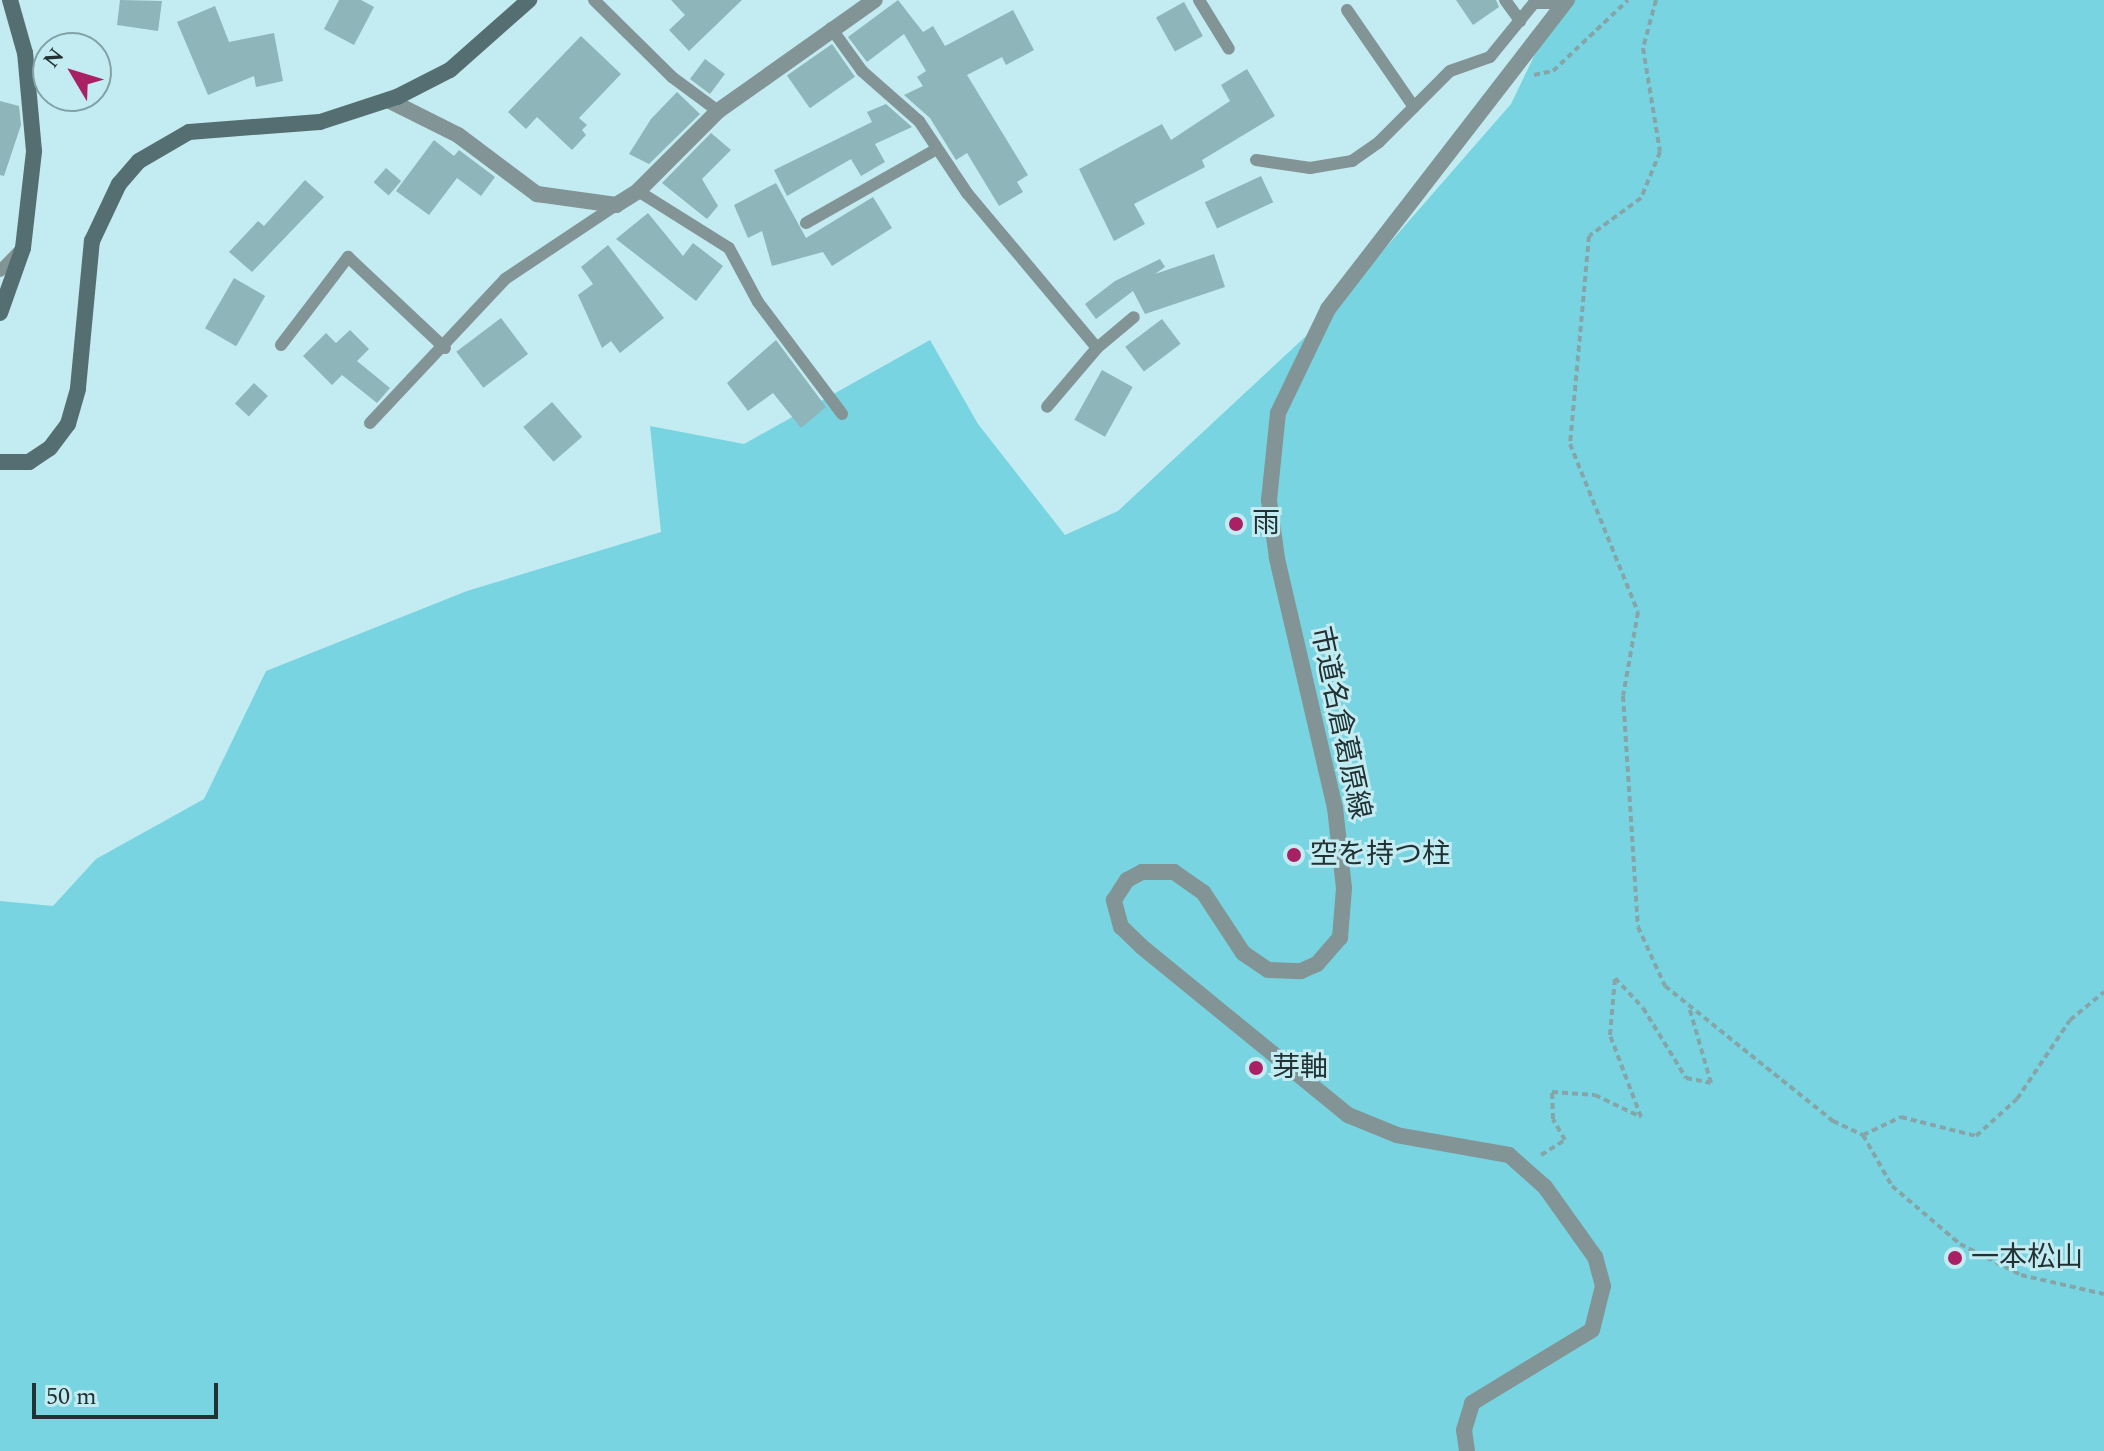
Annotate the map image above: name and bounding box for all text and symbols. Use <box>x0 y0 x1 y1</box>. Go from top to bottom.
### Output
north arrow <box>32 32 112 112</box>
text: N <box>36 41 73 75</box>
place label: 雨 <box>1252 507 1280 541</box>
marker: 雨 <box>1227 515 1245 533</box>
street label: 市道名倉葛原線 <box>1303 624 1377 822</box>
place label: 空を持つ柱 <box>1310 838 1450 872</box>
marker: 空を持つ柱 <box>1285 846 1303 864</box>
place label: 芽軸 <box>1272 1051 1328 1085</box>
marker: 芽軸 <box>1247 1059 1265 1077</box>
place label: 一本松山 <box>1971 1241 2083 1275</box>
marker: 一本松山 <box>1946 1249 1964 1267</box>
scale bar <box>36 1367 222 1417</box>
text: 50 m <box>46 1379 97 1415</box>

